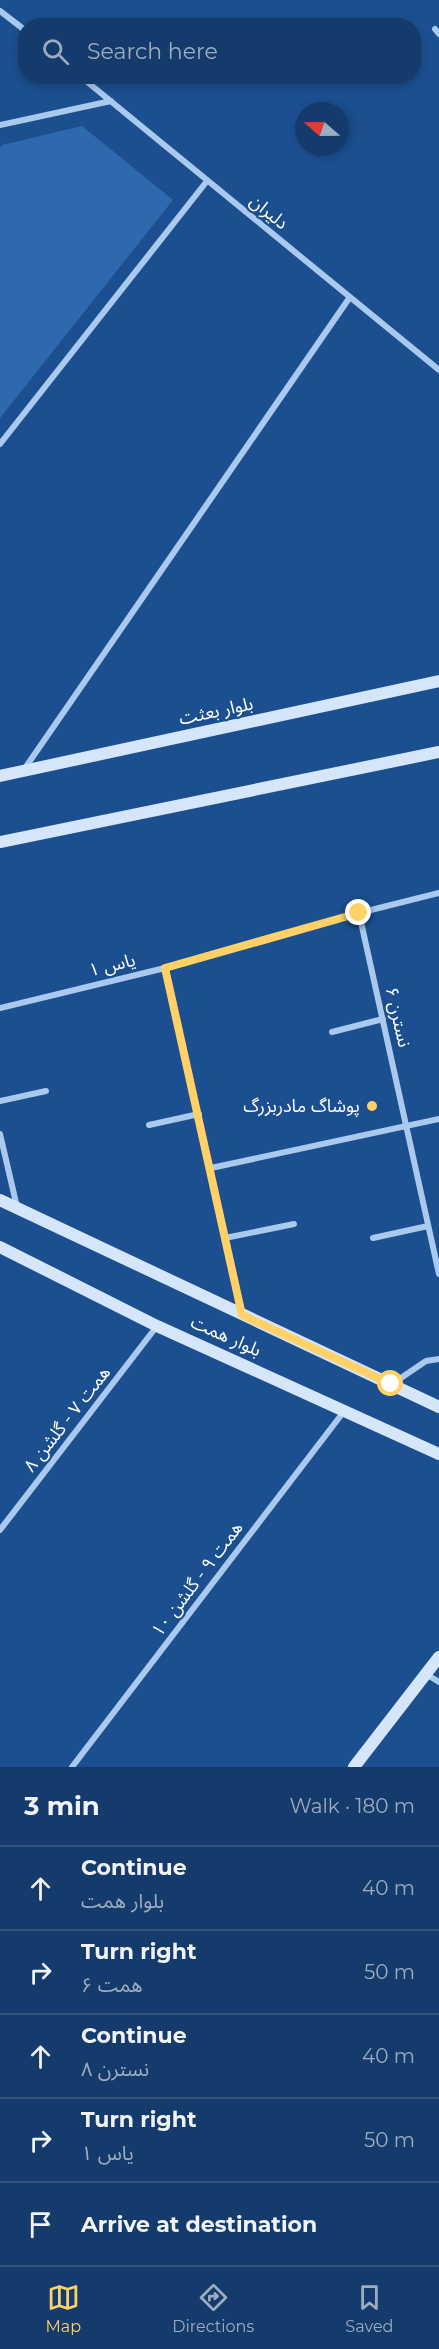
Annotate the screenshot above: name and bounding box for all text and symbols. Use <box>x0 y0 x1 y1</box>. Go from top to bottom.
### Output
search box <box>18 18 421 84</box>
icon: search <box>39 35 72 68</box>
text: Search here <box>87 38 218 65</box>
north arrow <box>295 102 349 156</box>
street label: دلیران <box>245 190 293 234</box>
street label: بلوار بعثت <box>177 692 255 730</box>
route end <box>345 899 371 925</box>
street label: یاس ۱ <box>86 949 138 981</box>
street label: نسترن ۶ <box>380 985 416 1049</box>
place label: پوشاگ مادربزرگ <box>243 1095 360 1117</box>
marker: پوشاگ مادربزرگ <box>365 1099 379 1113</box>
street label: بلوار همت <box>187 1311 265 1361</box>
street label: همت ۷ - گلشن ۸ <box>19 1362 115 1476</box>
route start <box>377 1370 403 1396</box>
street label: همت ۹ - گلشن ۱۰ <box>147 1517 247 1641</box>
text: 3 min <box>24 1790 100 1822</box>
text: Walk · 180 m <box>290 1794 415 1818</box>
text: Continue <box>81 1854 187 1881</box>
icon: ahead <box>24 1872 57 1905</box>
text: 40 m <box>362 1876 415 1900</box>
text: بلوار همت <box>81 1889 164 1913</box>
text: Turn right <box>81 1938 196 1965</box>
icon: right <box>24 1956 57 1989</box>
text: 50 m <box>364 1960 415 1984</box>
text: همت ۶ <box>81 1973 143 1997</box>
text: Continue <box>81 2022 187 2049</box>
icon: ahead <box>24 2040 57 2073</box>
text: 40 m <box>362 2044 415 2068</box>
text: نسترن ۸ <box>81 2057 149 2081</box>
text: Turn right <box>81 2106 196 2133</box>
icon: right <box>24 2124 57 2157</box>
text: 50 m <box>364 2128 415 2152</box>
text: یاس ۱ <box>81 2141 134 2165</box>
icon: arrive <box>24 2208 57 2241</box>
text: Arrive at destination <box>81 2211 317 2238</box>
tab: Map <box>46 2281 81 2336</box>
tab: Directions <box>172 2281 254 2336</box>
tab: Saved <box>345 2281 393 2336</box>

